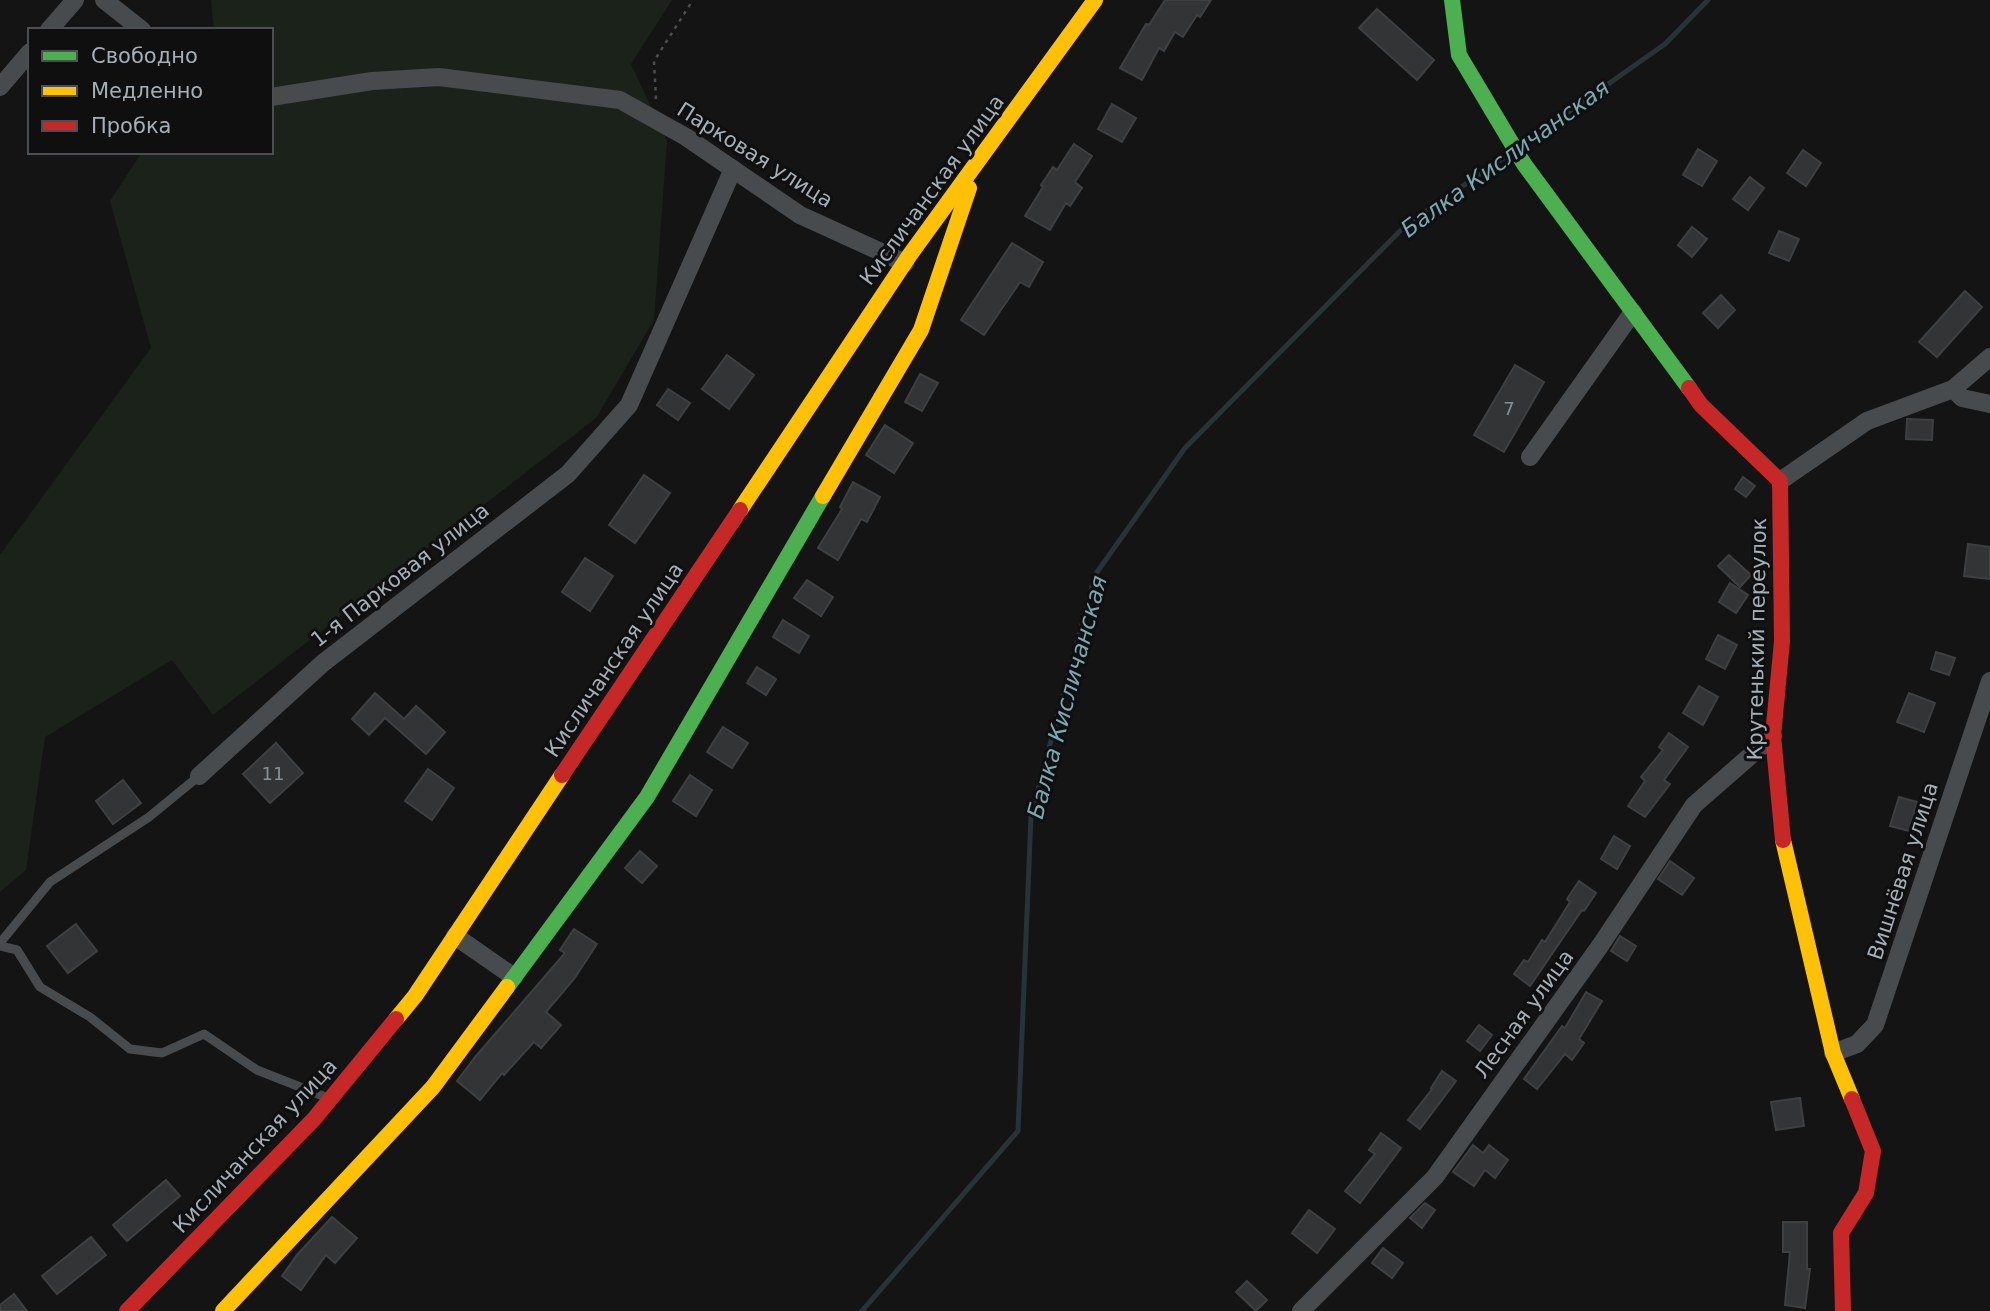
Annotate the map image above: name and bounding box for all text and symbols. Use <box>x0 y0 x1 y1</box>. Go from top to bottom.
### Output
legend <box>28 28 273 154</box>
text: Свободно <box>91 44 198 68</box>
water label: Балка Кисличанская <box>1396 74 1614 242</box>
text: Медленно <box>91 79 203 103</box>
street label: Кисличанская улица <box>855 90 1009 290</box>
street label: Парковая улица <box>673 97 837 213</box>
text: Пробка <box>91 114 171 138</box>
house number: 7 <box>1503 398 1515 419</box>
street label: 1-я Парковая улица <box>306 498 494 652</box>
street label: Крутенький переулок <box>1743 517 1771 761</box>
street label: Кисличанская улица <box>540 558 688 762</box>
water label: Балка Кисличанская <box>1022 572 1112 821</box>
house number: 11 <box>262 763 284 784</box>
street label: Вишнёвая улица <box>1863 779 1943 963</box>
street label: Лесная улица <box>1469 945 1579 1083</box>
street label: Кисличанская улица <box>168 1054 342 1238</box>

